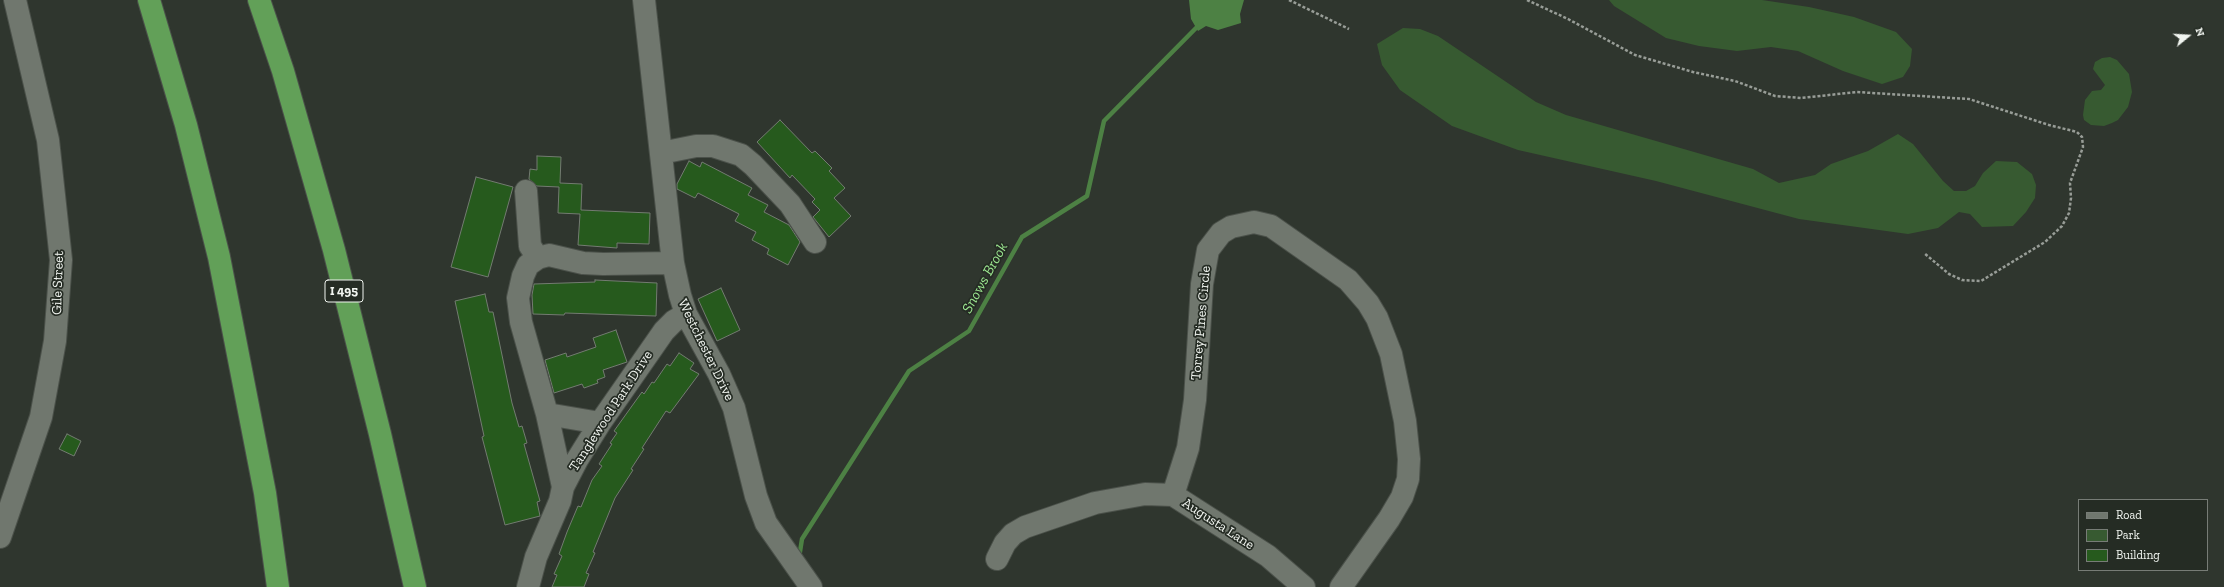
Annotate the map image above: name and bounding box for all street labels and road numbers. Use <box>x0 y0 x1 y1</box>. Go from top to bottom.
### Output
street label: Gile Street <box>48 251 68 315</box>
street label: Torrey Pines Circle <box>1188 265 1214 381</box>
road number: I 495 <box>325 280 363 302</box>
street label: Westchester Drive <box>674 296 738 404</box>
street label: Tanglewood Park Drive <box>566 347 656 475</box>
street label: Augusta Lane <box>1179 494 1257 554</box>

